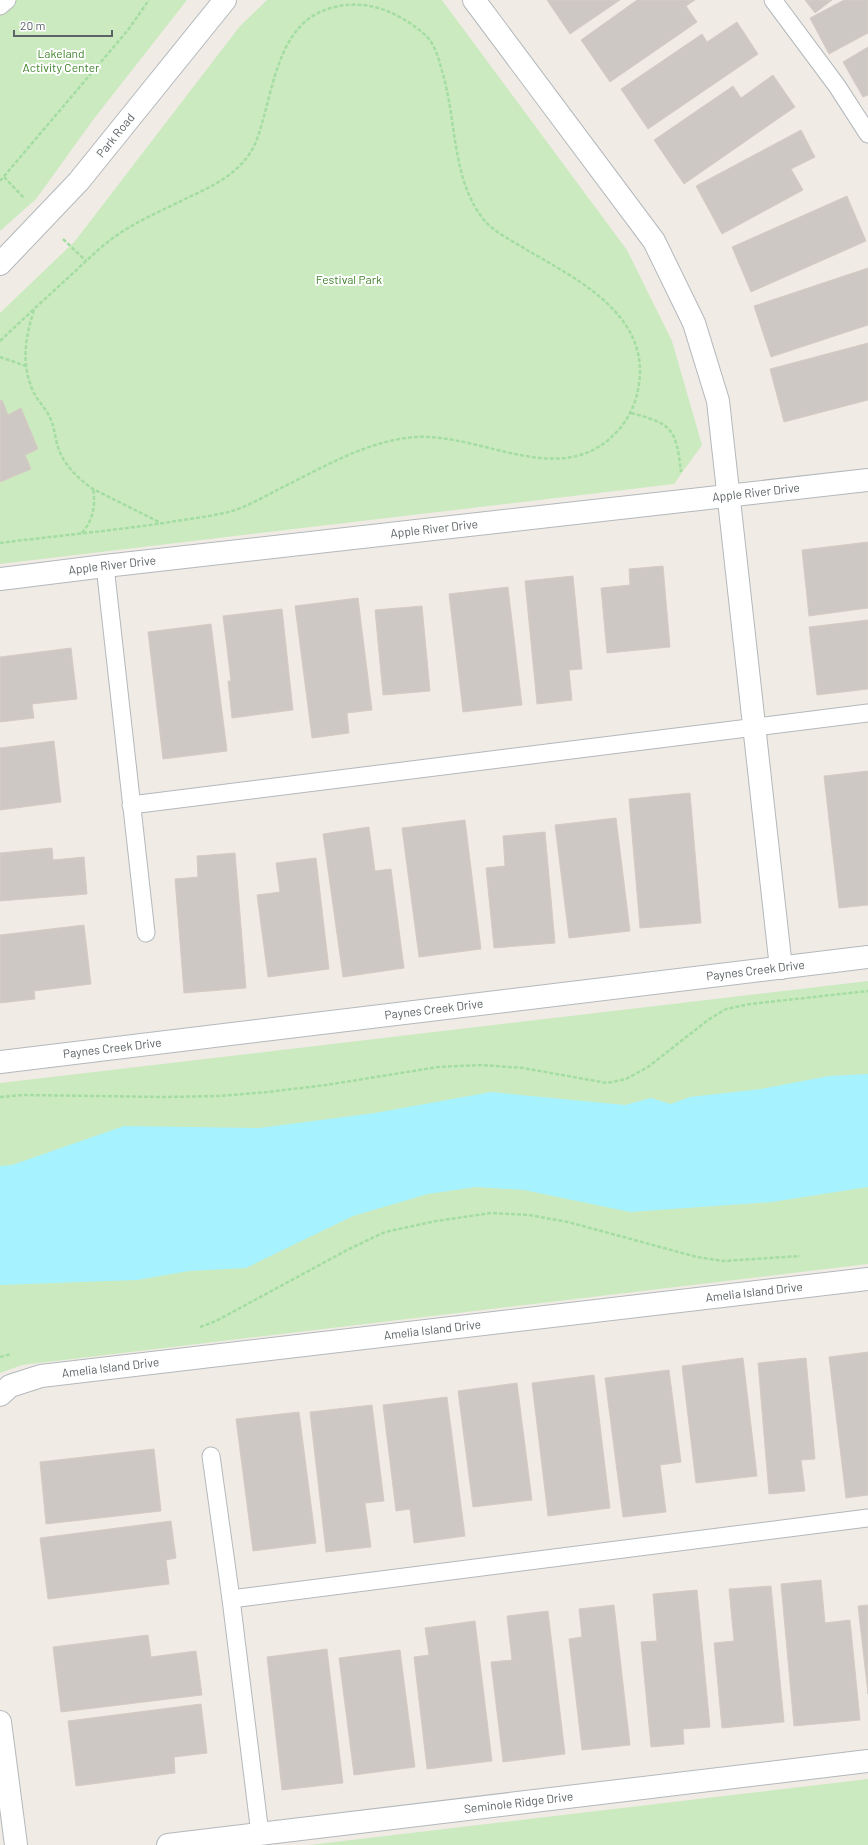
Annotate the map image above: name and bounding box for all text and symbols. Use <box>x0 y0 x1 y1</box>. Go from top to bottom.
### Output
scale bar <box>14 12 112 38</box>
text: 20 m <box>20 18 46 32</box>
park label: Lakeland Activity Center <box>23 46 100 74</box>
street label: Park Road <box>93 110 137 160</box>
park label: Festival Park <box>316 272 382 286</box>
street label: Apple River Drive <box>711 480 800 504</box>
street label: Apple River Drive <box>389 516 479 540</box>
street label: Apple River Drive <box>67 552 157 576</box>
street label: Paynes Creek Drive <box>705 957 805 983</box>
street label: Paynes Creek Drive <box>384 996 484 1021</box>
street label: Paynes Creek Drive <box>62 1035 162 1060</box>
street label: Amelia Island Drive <box>705 1279 803 1304</box>
street label: Amelia Island Drive <box>383 1316 482 1342</box>
street label: Amelia Island Drive <box>61 1354 160 1380</box>
street label: Seminole Ridge Drive <box>463 1788 574 1815</box>

